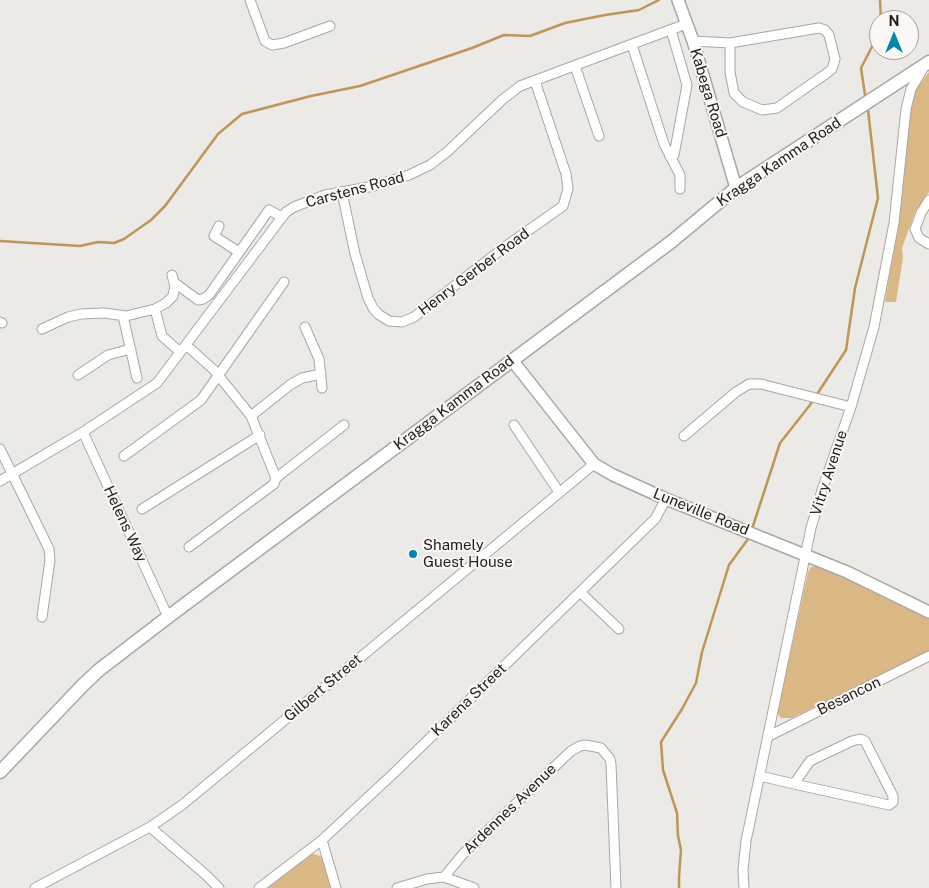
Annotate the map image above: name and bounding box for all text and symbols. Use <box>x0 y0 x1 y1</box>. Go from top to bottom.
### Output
north arrow <box>869 10 919 60</box>
text: N <box>889 13 899 29</box>
street label: Kabega Road <box>686 46 730 140</box>
street label: Kragga Kamma Road <box>713 114 845 210</box>
street label: Carstens Road <box>304 168 406 212</box>
street label: Henry Gerber Road <box>415 224 533 320</box>
street label: Kragga Kamma Road <box>390 352 518 454</box>
street label: Vitry Avenue <box>807 428 851 518</box>
street label: Helens Way <box>99 483 151 565</box>
street label: Luneville Road <box>650 485 752 539</box>
place label: Shamely Guest House <box>423 536 513 571</box>
marker: Shamely Guest House <box>407 548 419 560</box>
street label: Gilbert Street <box>281 650 365 726</box>
street label: Karena Street <box>428 660 510 740</box>
street label: Besancon <box>814 673 884 719</box>
street label: Ardennes Avenue <box>460 760 560 858</box>

